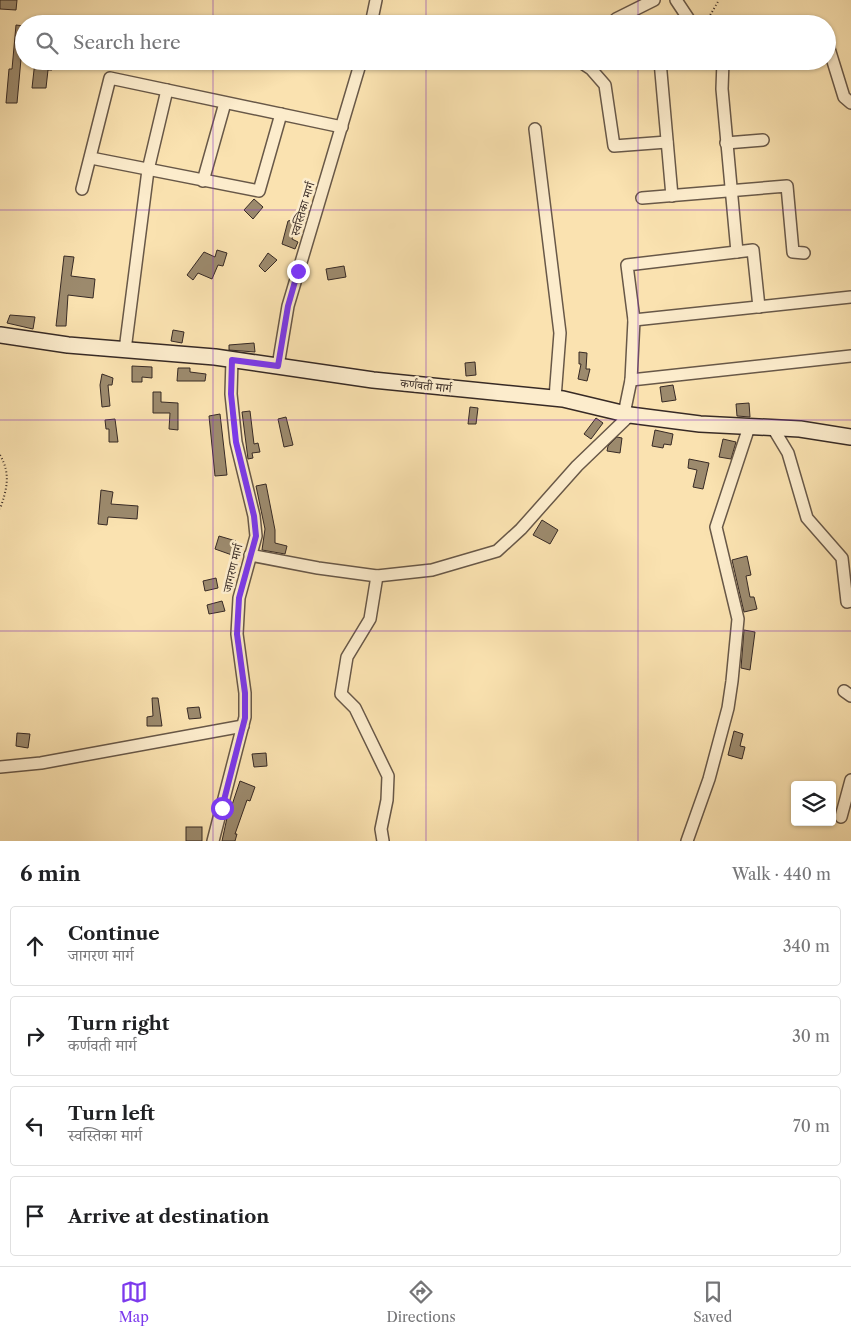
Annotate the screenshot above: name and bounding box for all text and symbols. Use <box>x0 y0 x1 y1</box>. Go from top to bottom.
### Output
search box <box>15 15 836 70</box>
icon: search <box>33 29 61 57</box>
text: Search here <box>73 31 181 54</box>
street label: स्वस्तिका मार्ग <box>287 179 318 239</box>
route end <box>287 260 310 283</box>
street label: कर्णवती मार्ग <box>399 375 453 396</box>
street label: जागरण मार्ग <box>219 541 246 595</box>
map controls <box>791 781 836 826</box>
button: layers <box>791 781 836 826</box>
route start <box>211 797 234 820</box>
text: 6 min <box>20 861 81 886</box>
text: Walk · 440 m <box>732 864 831 884</box>
text: Continue <box>68 922 160 945</box>
icon: ahead <box>21 932 49 960</box>
text: 340 m <box>783 936 830 956</box>
text: जागरण मार्ग <box>68 945 134 965</box>
text: Turn right <box>68 1012 169 1035</box>
icon: right <box>21 1022 49 1050</box>
text: 30 m <box>792 1026 830 1046</box>
text: कर्णवती मार्ग <box>68 1035 137 1055</box>
text: Turn left <box>68 1102 155 1125</box>
icon: left <box>21 1112 49 1140</box>
text: 70 m <box>793 1116 830 1136</box>
text: स्वस्तिका मार्ग <box>68 1125 142 1145</box>
icon: arrive <box>21 1202 49 1230</box>
text: Arrive at destination <box>68 1205 269 1228</box>
tab: Map <box>119 1278 149 1326</box>
tab: Directions <box>386 1278 456 1326</box>
tab: Saved <box>693 1278 732 1326</box>

